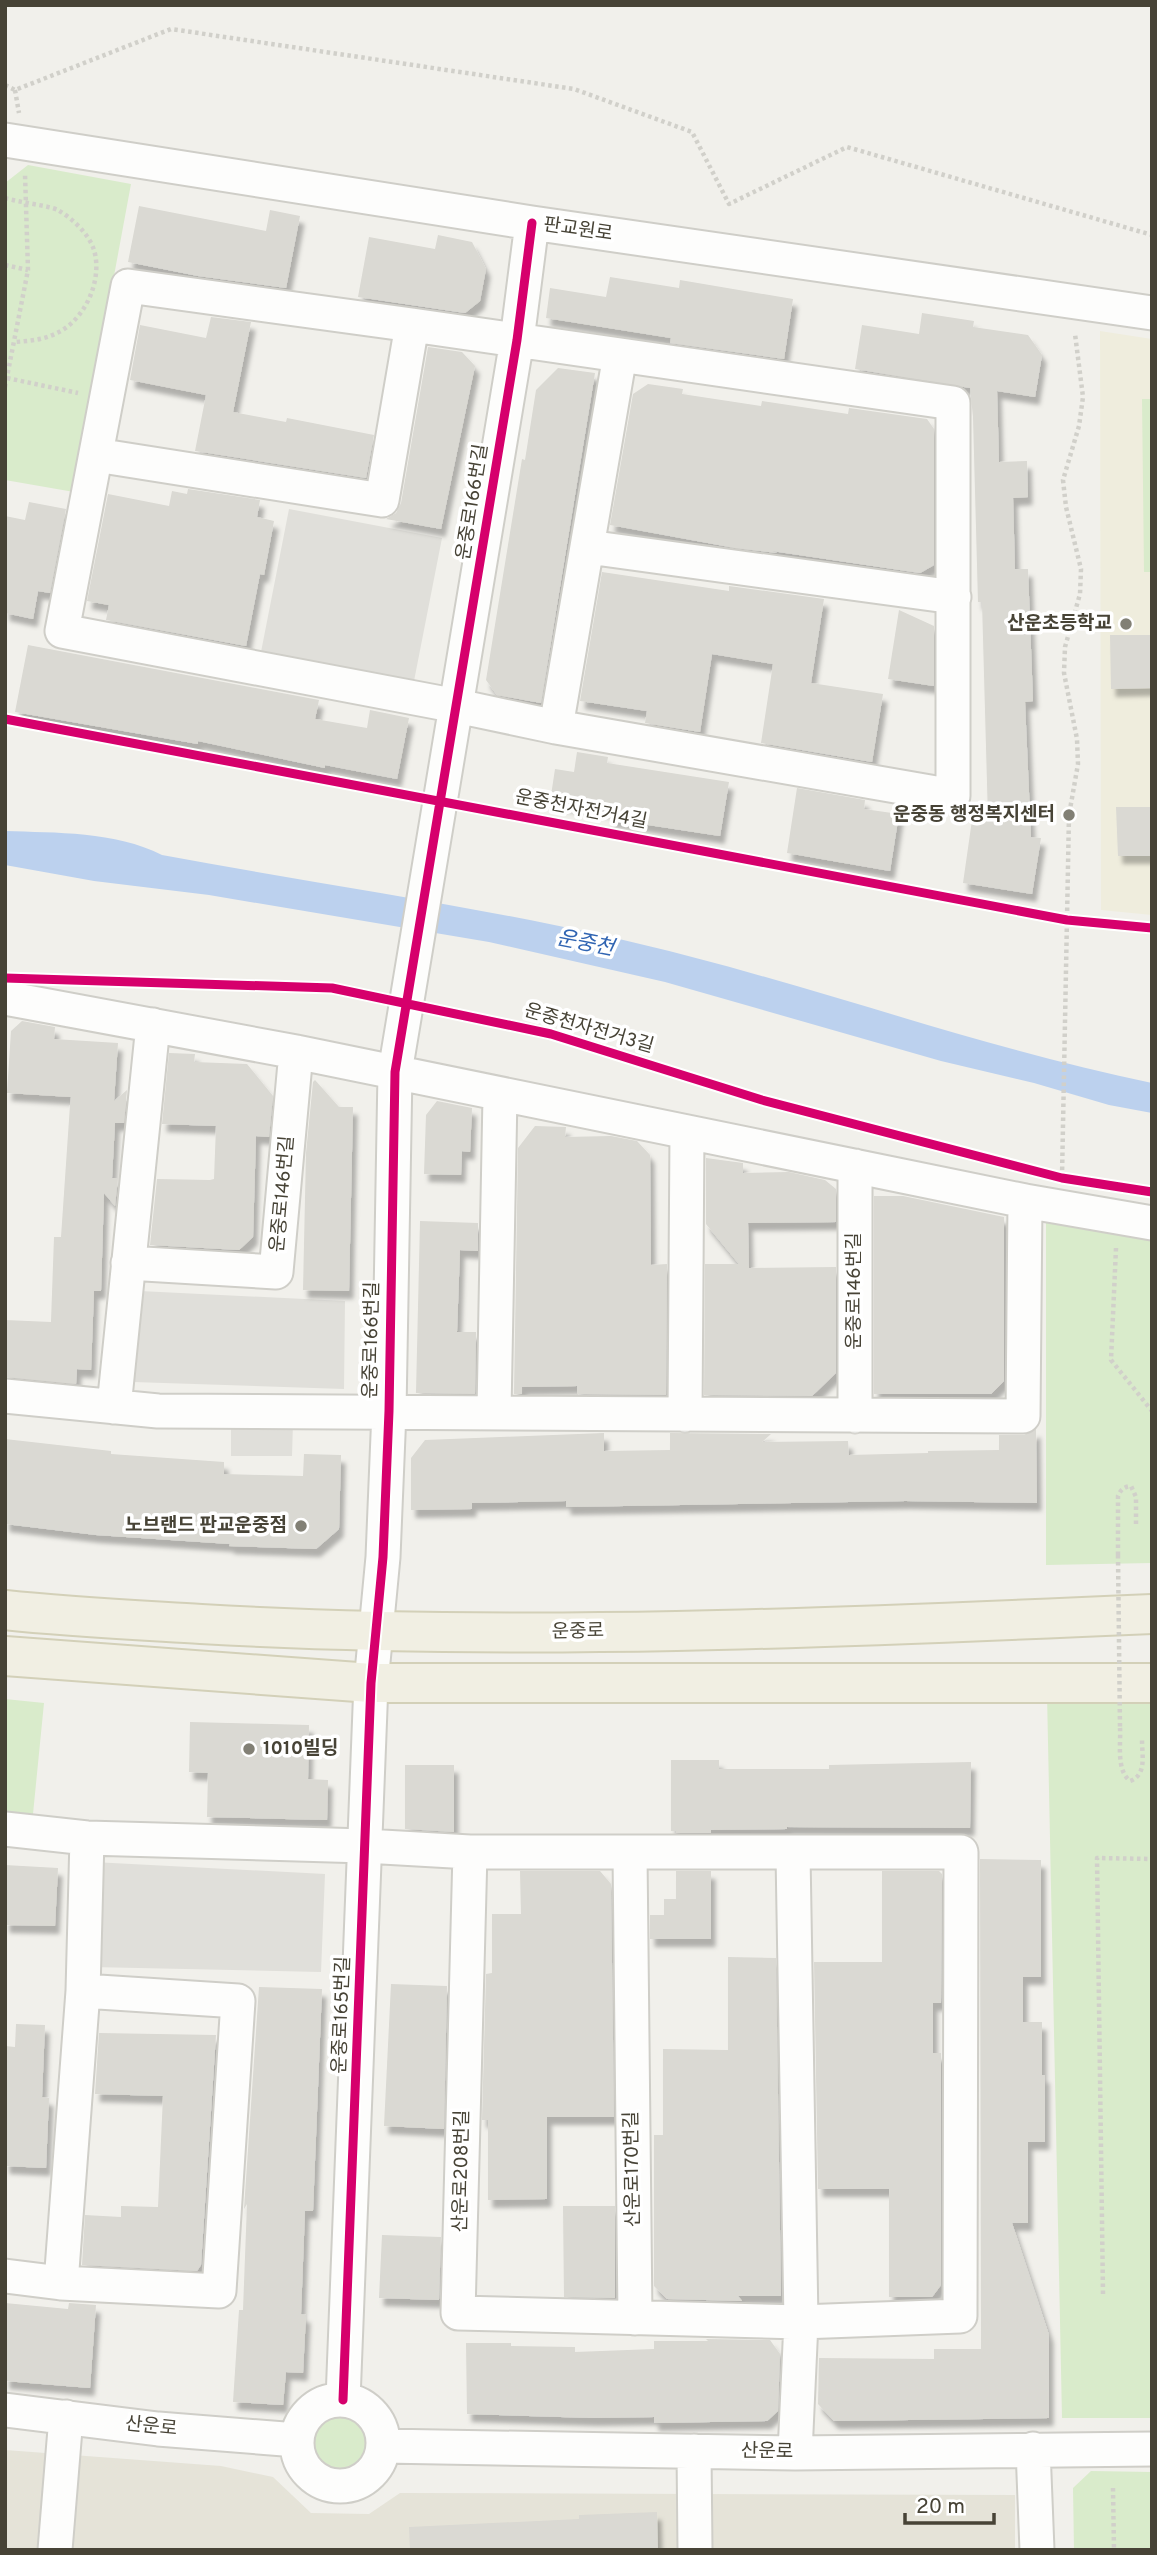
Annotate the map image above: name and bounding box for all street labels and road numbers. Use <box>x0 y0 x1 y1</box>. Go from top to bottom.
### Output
street label: 판교원로 <box>542 213 614 247</box>
street label: 운중로166번길 <box>452 442 494 562</box>
street label: 운중천자전거4길 <box>513 785 649 835</box>
street label: 운중천자전거3길 <box>521 999 657 1059</box>
street label: 운중로146번길 <box>266 1135 300 1253</box>
street label: 운중로146번길 <box>843 1232 867 1350</box>
street label: 운중로166번길 <box>359 1281 385 1399</box>
street label: 운중로 <box>552 1620 604 1644</box>
street label: 운중로165번길 <box>328 1956 356 2074</box>
street label: 산운로208번길 <box>449 2109 475 2233</box>
street label: 산운로170번길 <box>620 2111 646 2227</box>
street label: 산운로 <box>124 2412 178 2442</box>
street label: 산운로 <box>741 2440 793 2464</box>

